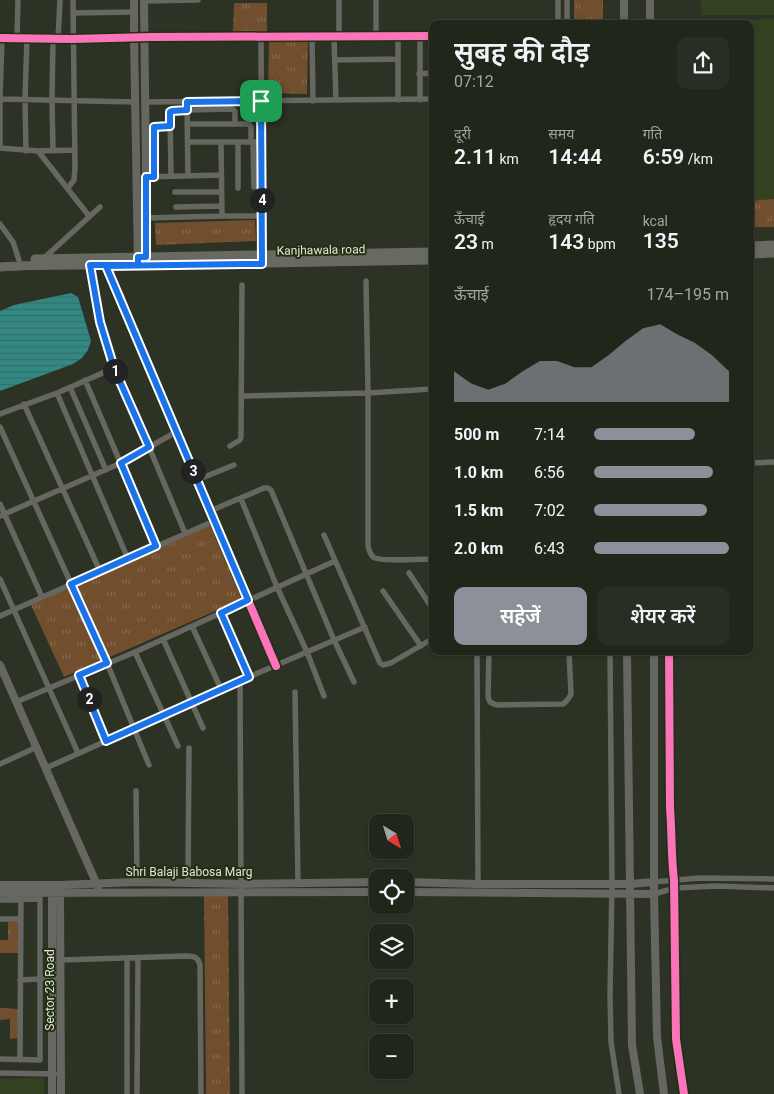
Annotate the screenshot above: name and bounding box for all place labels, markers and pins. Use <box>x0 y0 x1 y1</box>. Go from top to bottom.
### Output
pin <box>240 80 282 122</box>
pin: 4 <box>250 188 274 212</box>
pin: 1 <box>102 358 128 384</box>
pin: 3 <box>180 458 206 484</box>
pin: 2 <box>76 686 102 712</box>

